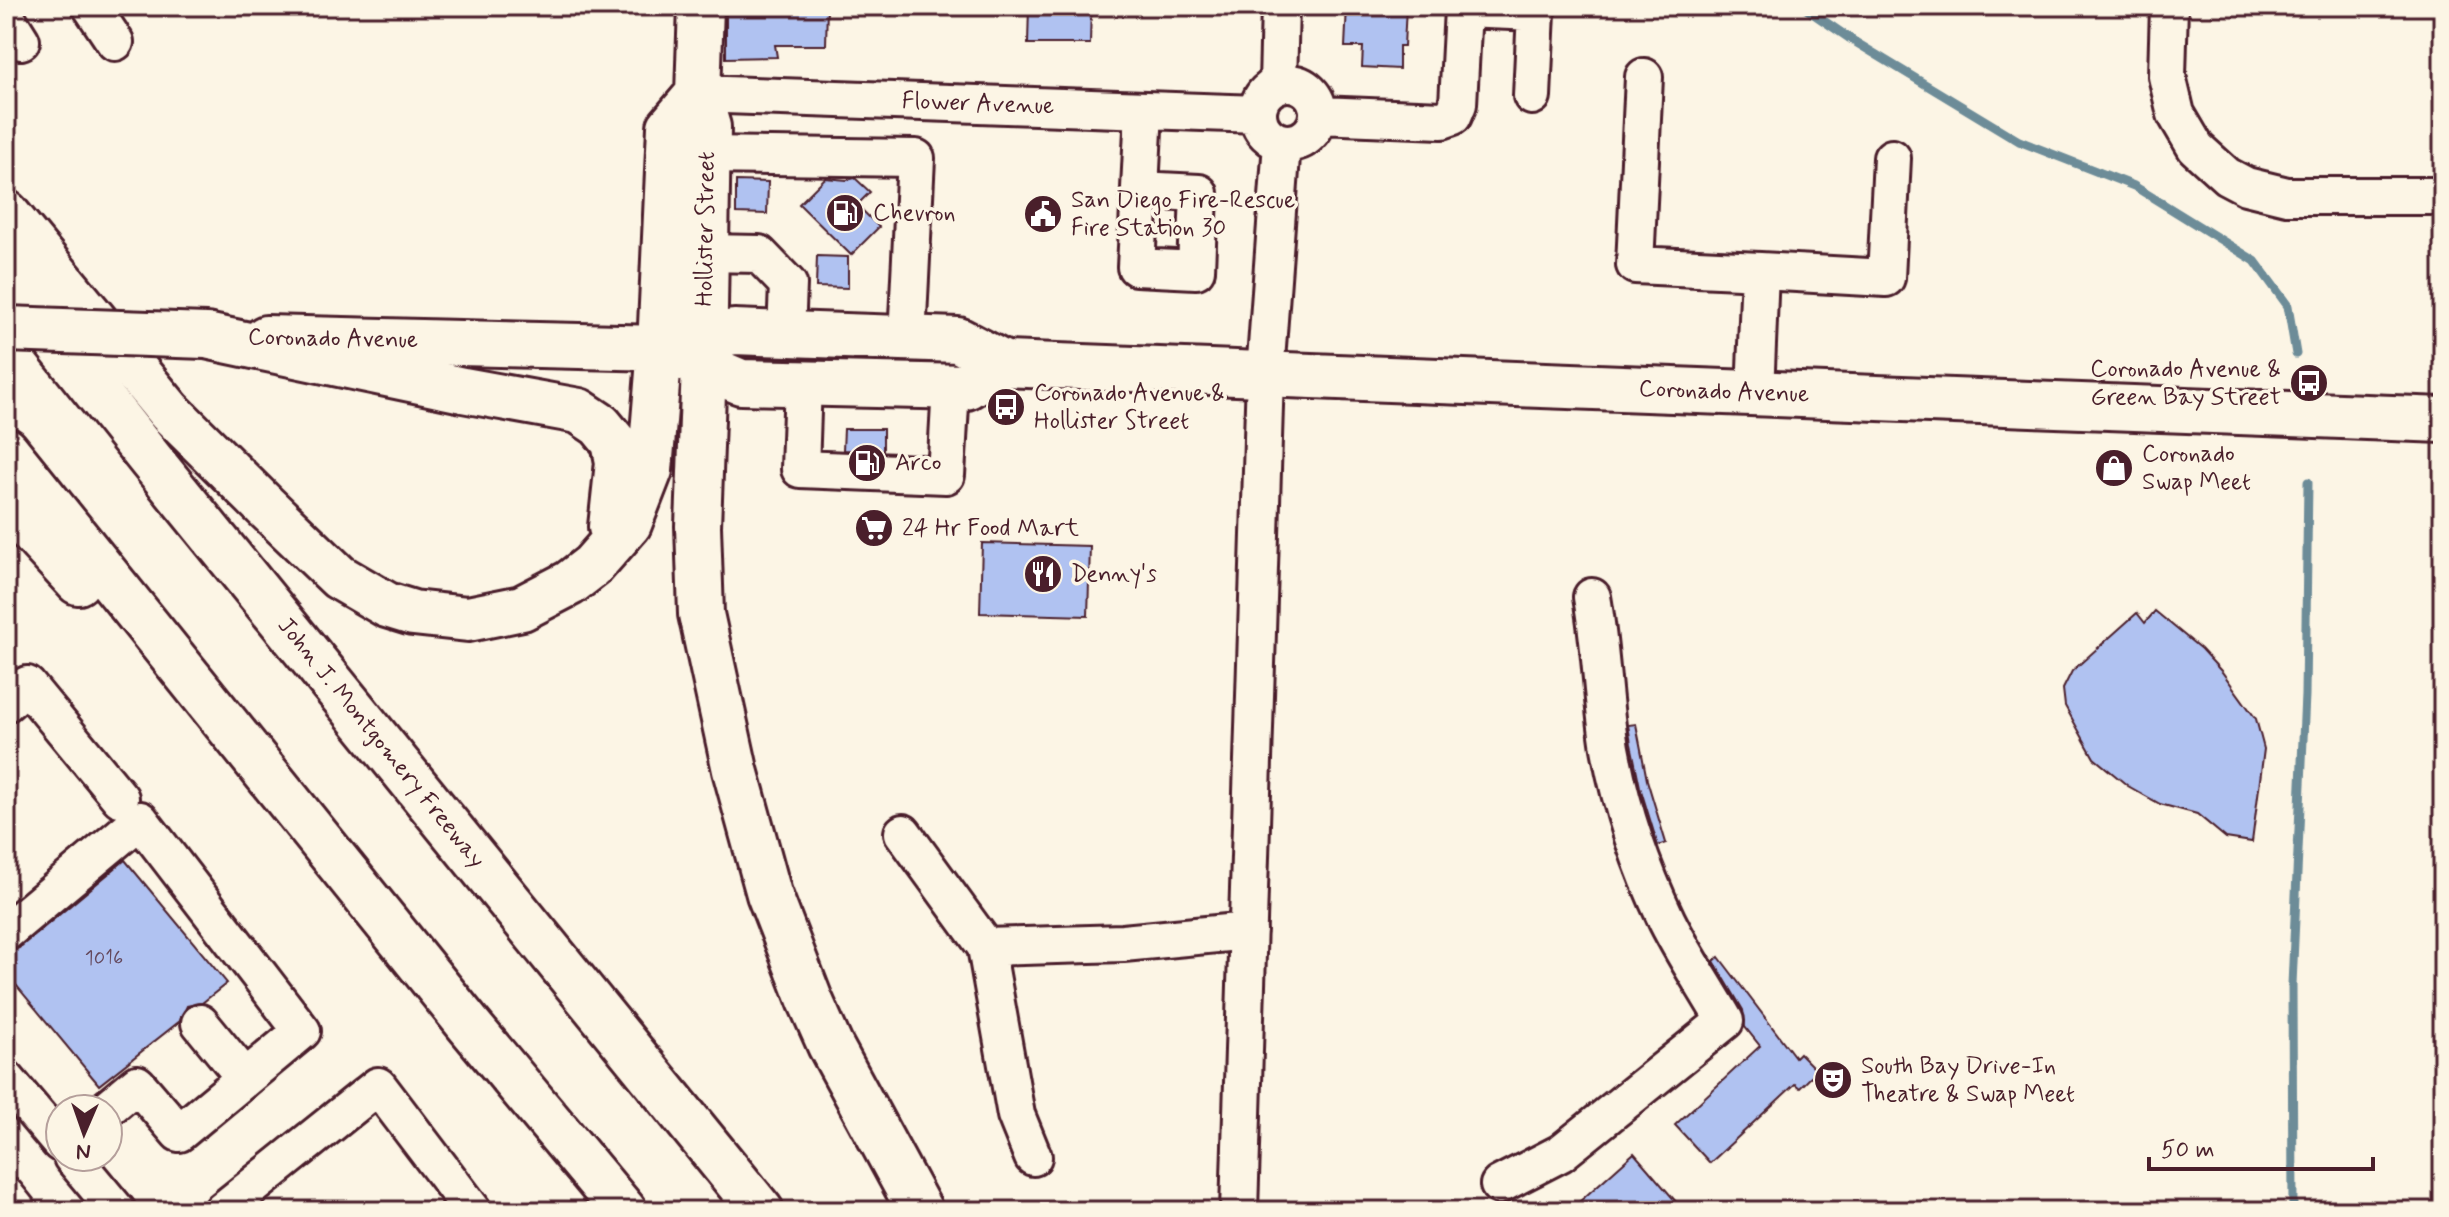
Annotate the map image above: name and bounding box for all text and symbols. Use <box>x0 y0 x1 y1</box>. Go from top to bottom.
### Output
street label: Flower Avenue <box>901 86 1055 122</box>
street label: Hollister Street <box>689 151 723 307</box>
place label: San Diego Fire-Rescue Fire Station 30 <box>1071 185 1295 244</box>
fuel station icon: Chevron <box>824 192 866 234</box>
public building icon: San Diego Fire-Rescue Fire Station 30 <box>1022 193 1064 235</box>
place label: Chevron <box>873 198 956 229</box>
street label: Coronado Avenue <box>248 322 418 356</box>
place label: Coronado Avenue & Green Bay Street <box>2090 354 2281 413</box>
bus stop icon: Coronado Avenue & Green Bay Street <box>2288 362 2330 404</box>
street label: Coronado Avenue <box>1638 374 1810 410</box>
place label: Coronado Avenue & Hollister Street <box>1034 378 1225 437</box>
bus stop icon: Coronado Avenue & Hollister Street <box>985 386 1027 428</box>
place label: Coronado Swap Meet <box>2142 439 2251 498</box>
fuel station icon: Arco <box>846 442 888 484</box>
shop icon: Coronado Swap Meet <box>2093 447 2135 489</box>
place label: Arco <box>895 448 942 479</box>
supermarket icon: 24 Hr Food Mart <box>853 507 895 549</box>
place label: 24 Hr Food Mart <box>902 513 1079 544</box>
restaurant icon: Denny's <box>1022 553 1064 595</box>
place label: Denny's <box>1071 559 1157 590</box>
street label: John J. Montgomery Freeway <box>270 611 492 875</box>
house number: 1016 <box>85 945 123 972</box>
place label: South Bay Drive-In Theatre & Swap Meet <box>1861 1051 2075 1110</box>
theatre icon: South Bay Drive-In Theatre & Swap Meet <box>1812 1059 1854 1101</box>
north arrow <box>44 1093 124 1173</box>
scale bar <box>2149 1121 2373 1171</box>
text: 50 m <box>2161 1135 2215 1166</box>
text: N <box>76 1137 91 1165</box>

